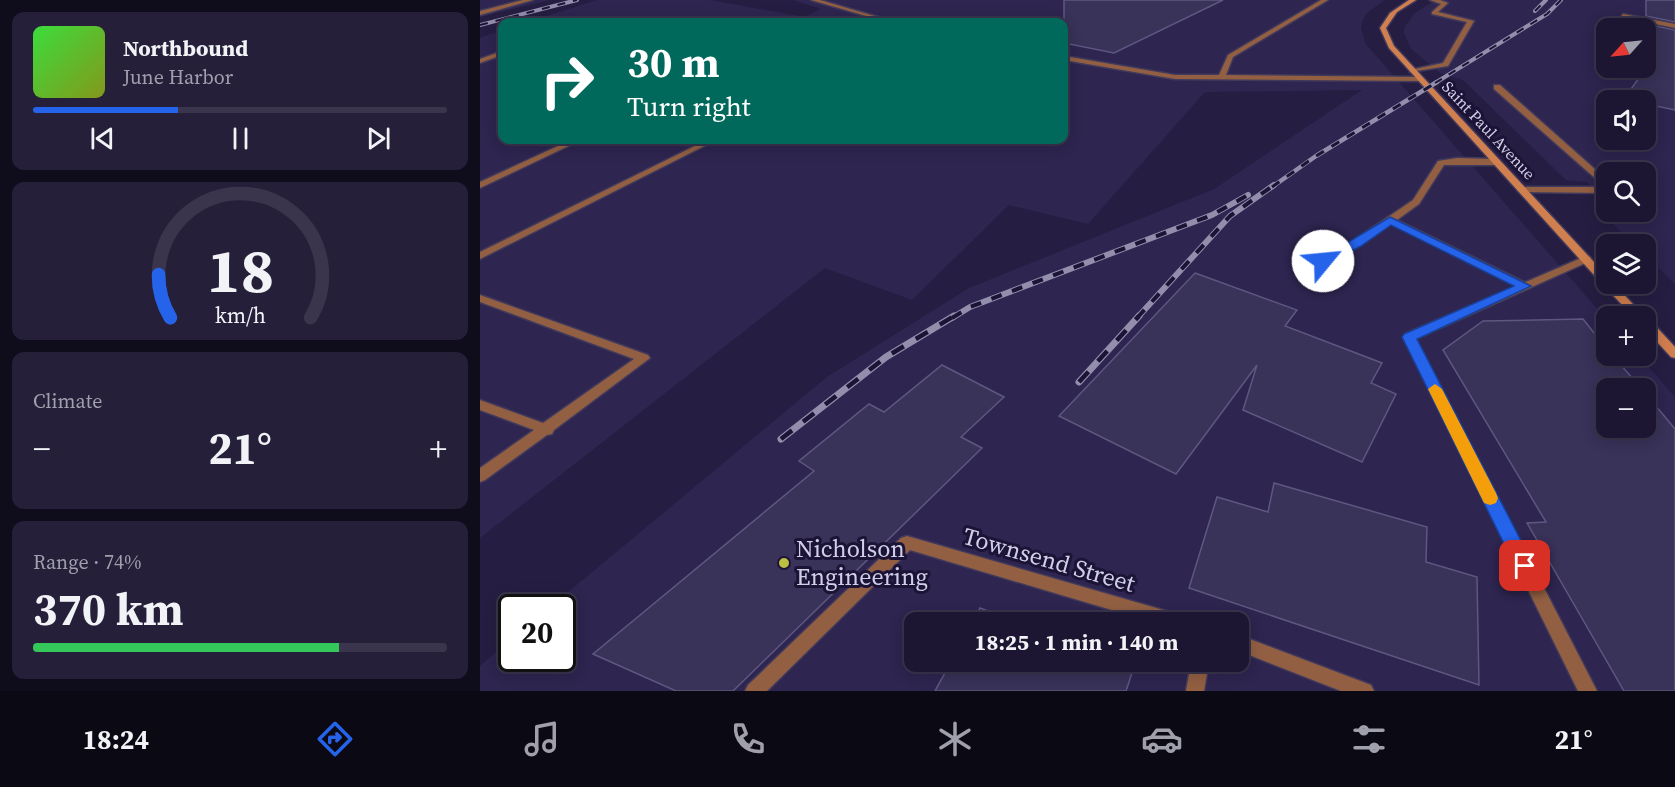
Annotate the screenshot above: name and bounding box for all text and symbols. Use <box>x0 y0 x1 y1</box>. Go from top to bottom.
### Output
north arrow <box>1596 18 1656 78</box>
map controls <box>1596 18 1656 438</box>
text: Northbound <box>123 33 248 63</box>
text: 30 m <box>627 33 720 91</box>
icon: right <box>528 42 606 120</box>
text: June Harbor <box>123 63 233 91</box>
street label: Saint Paul Avenue <box>1437 76 1541 184</box>
text: Turn right <box>627 88 751 125</box>
button: sound <box>1596 90 1656 150</box>
icon: previous <box>86 122 119 155</box>
icon: pause <box>224 122 257 155</box>
icon: next <box>362 122 395 155</box>
button: search <box>1596 162 1656 222</box>
text: 18 <box>206 227 274 313</box>
position arrow <box>1291 229 1355 293</box>
button: layers <box>1596 234 1656 294</box>
text: km/h <box>214 301 266 330</box>
button: + <box>1596 306 1656 366</box>
button: − <box>1596 378 1656 438</box>
text: Climate <box>33 387 102 415</box>
text: 21° <box>208 417 272 479</box>
text: − <box>33 426 51 471</box>
text: + <box>429 426 447 471</box>
street label: Townsend Street <box>959 519 1139 600</box>
place label: Nicholson Engineering <box>796 532 928 593</box>
pin <box>1499 540 1550 591</box>
text: Range · 74% <box>33 548 142 576</box>
icon: arrive <box>1508 549 1541 582</box>
marker: Nicholson Engineering <box>777 556 791 570</box>
text: 370 km <box>33 578 184 640</box>
speed limit sign: 20 <box>498 594 576 672</box>
text: 18:25 · 1 min · 140 m <box>975 627 1178 657</box>
icon: directions <box>314 718 356 760</box>
icon: music <box>521 718 563 760</box>
icon: phone <box>727 718 769 760</box>
icon: climate <box>934 718 976 760</box>
icon: car <box>1141 718 1183 760</box>
icon: filters <box>1348 718 1390 760</box>
text: 18:24 <box>82 721 149 758</box>
text: 21° <box>1554 721 1593 758</box>

